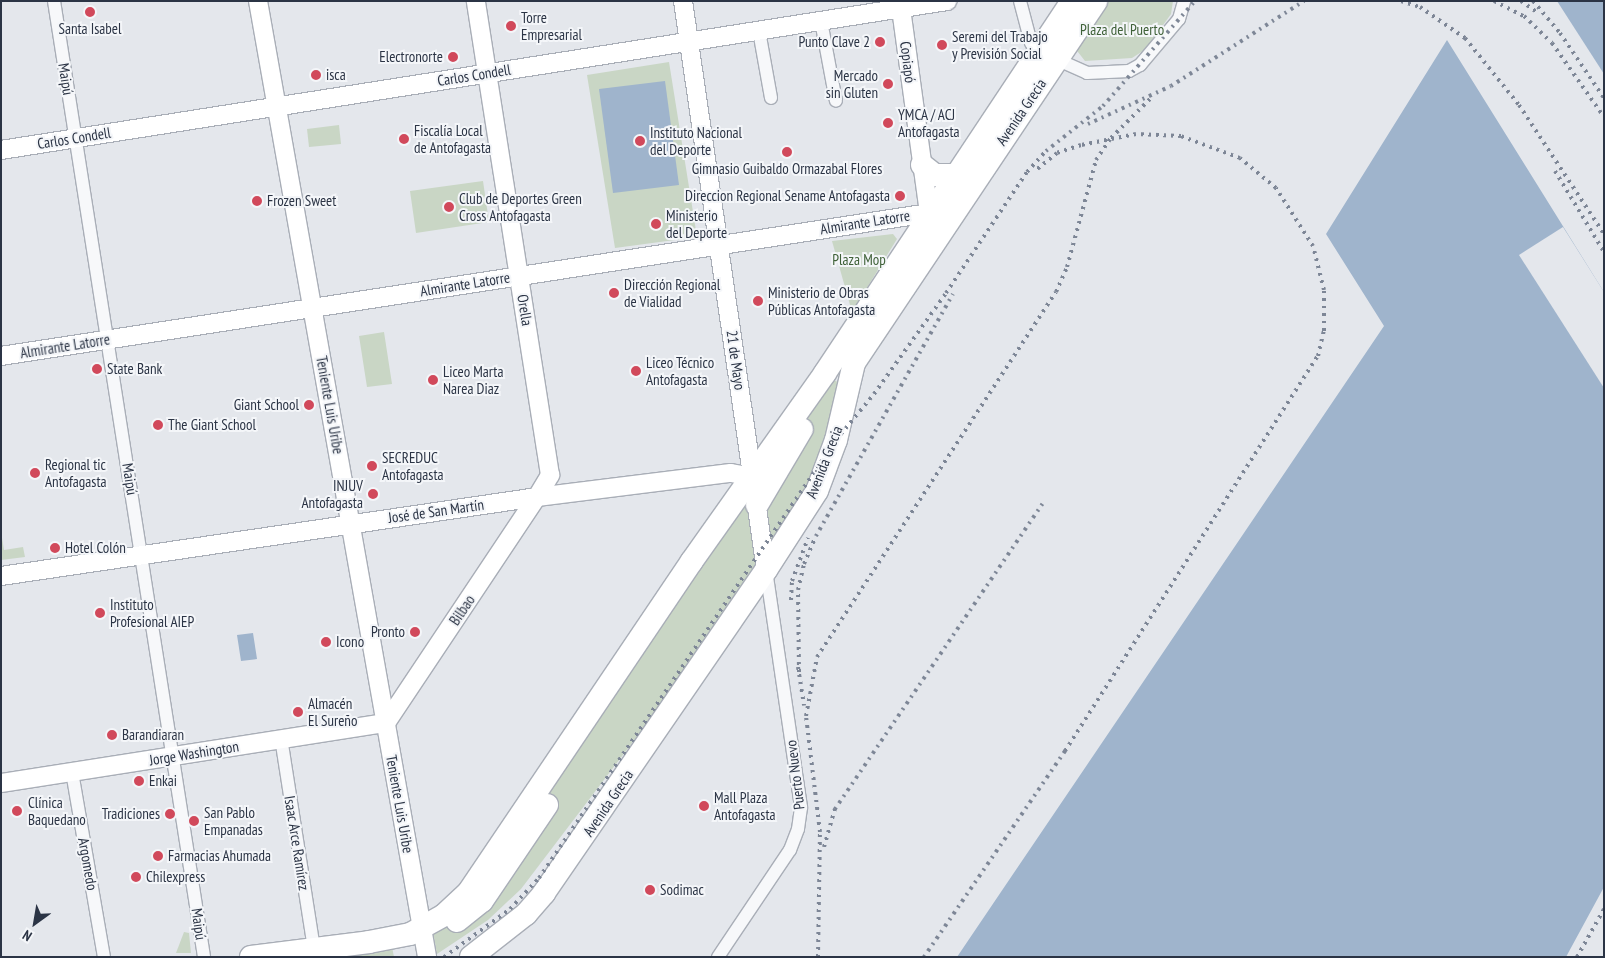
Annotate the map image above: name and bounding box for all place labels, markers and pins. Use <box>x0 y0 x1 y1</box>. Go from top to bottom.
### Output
marker: Santa Isabel <box>84 6 96 18</box>
place label: Torre Empresarial <box>521 8 582 43</box>
place label: Santa Isabel <box>58 20 122 38</box>
marker: Torre Empresarial <box>505 20 517 32</box>
place label: Seremi del Trabajo y Previsión Social <box>952 27 1048 62</box>
place label: Punto Clave 2 <box>799 33 870 51</box>
marker: Punto Clave 2 <box>874 36 886 48</box>
marker: Seremi del Trabajo y Previsión Social <box>936 39 948 51</box>
place label: Electronorte <box>379 48 443 66</box>
marker: Electronorte <box>447 51 459 63</box>
place label: isca <box>326 66 346 84</box>
place label: Mercado sin Gluten <box>826 66 878 101</box>
marker: isca <box>310 69 322 81</box>
marker: Mercado sin Gluten <box>882 78 894 90</box>
place label: YMCA / ACJ Antofagasta <box>898 105 960 140</box>
marker: YMCA / ACJ Antofagasta <box>882 117 894 129</box>
place label: Fiscalía Local de Antofagasta <box>414 121 491 156</box>
place label: Instituto Nacional del Deporte <box>650 123 742 158</box>
marker: Fiscalía Local de Antofagasta <box>398 133 410 145</box>
marker: Instituto Nacional del Deporte <box>634 135 646 147</box>
marker: Gimnasio Guibaldo Ormazabal Flores <box>781 146 793 158</box>
place label: Gimnasio Guibaldo Ormazabal Flores <box>692 160 882 178</box>
place label: Direccion Regional Sename Antofagasta <box>685 187 890 205</box>
place label: Club de Deportes Green Cross Antofagasta <box>459 189 582 224</box>
marker: Direccion Regional Sename Antofagasta <box>894 190 906 202</box>
place label: Frozen Sweet <box>267 192 336 210</box>
marker: Frozen Sweet <box>251 195 263 207</box>
marker: Club de Deportes Green Cross Antofagasta <box>443 201 455 213</box>
place label: Ministerio del Deporte <box>666 206 727 241</box>
marker: Ministerio del Deporte <box>650 218 662 230</box>
place label: Dirección Regional de Vialidad <box>624 275 720 310</box>
place label: Ministerio de Obras Públicas Antofagasta <box>768 283 876 318</box>
marker: Dirección Regional de Vialidad <box>608 287 620 299</box>
marker: Ministerio de Obras Públicas Antofagasta <box>752 295 764 307</box>
place label: Liceo Técnico Antofagasta <box>646 353 715 388</box>
place label: State Bank <box>107 360 162 378</box>
place label: Liceo Marta Narea Diaz <box>443 362 503 397</box>
marker: State Bank <box>91 363 103 375</box>
marker: Liceo Técnico Antofagasta <box>630 365 642 377</box>
marker: Liceo Marta Narea Diaz <box>427 374 439 386</box>
place label: Giant School <box>234 396 299 414</box>
marker: Giant School <box>303 399 315 411</box>
place label: The Giant School <box>168 416 256 434</box>
marker: The Giant School <box>152 419 164 431</box>
place label: SECREDUC Antofagasta <box>382 448 444 483</box>
place label: Regional tic Antofagasta <box>45 455 107 490</box>
marker: SECREDUC Antofagasta <box>366 460 378 472</box>
marker: Regional tic Antofagasta <box>29 467 41 479</box>
place label: INJUV Antofagasta <box>301 476 363 511</box>
marker: INJUV Antofagasta <box>367 488 379 500</box>
place label: Hotel Colón <box>65 539 126 557</box>
marker: Hotel Colón <box>49 542 61 554</box>
place label: Instituto Profesional AIEP <box>110 595 195 630</box>
marker: Instituto Profesional AIEP <box>94 607 106 619</box>
place label: Pronto <box>371 623 405 641</box>
marker: Pronto <box>409 626 421 638</box>
place label: Icono <box>336 633 364 651</box>
marker: Icono <box>320 636 332 648</box>
place label: Almacén El Sureño <box>308 694 357 729</box>
marker: Almacén El Sureño <box>292 706 304 718</box>
place label: Barandiaran <box>122 726 184 744</box>
marker: Barandiaran <box>106 729 118 741</box>
place label: Enkai <box>149 772 177 790</box>
marker: Enkai <box>133 775 145 787</box>
place label: Mall Plaza Antofagasta <box>714 788 776 823</box>
place label: Clínica Baquedano <box>28 793 86 828</box>
marker: Mall Plaza Antofagasta <box>698 800 710 812</box>
place label: San Pablo Empanadas <box>204 803 263 838</box>
marker: Clínica Baquedano <box>10 804 24 818</box>
place label: Tradiciones <box>102 805 160 823</box>
marker: Tradiciones <box>164 808 176 820</box>
marker: San Pablo Empanadas <box>188 815 200 827</box>
place label: Farmacias Ahumada <box>168 847 271 865</box>
marker: Farmacias Ahumada <box>152 850 164 862</box>
place label: Chilexpress <box>146 868 205 886</box>
marker: Chilexpress <box>130 871 142 883</box>
place label: Sodimac <box>660 881 704 899</box>
marker: Sodimac <box>644 884 656 896</box>

